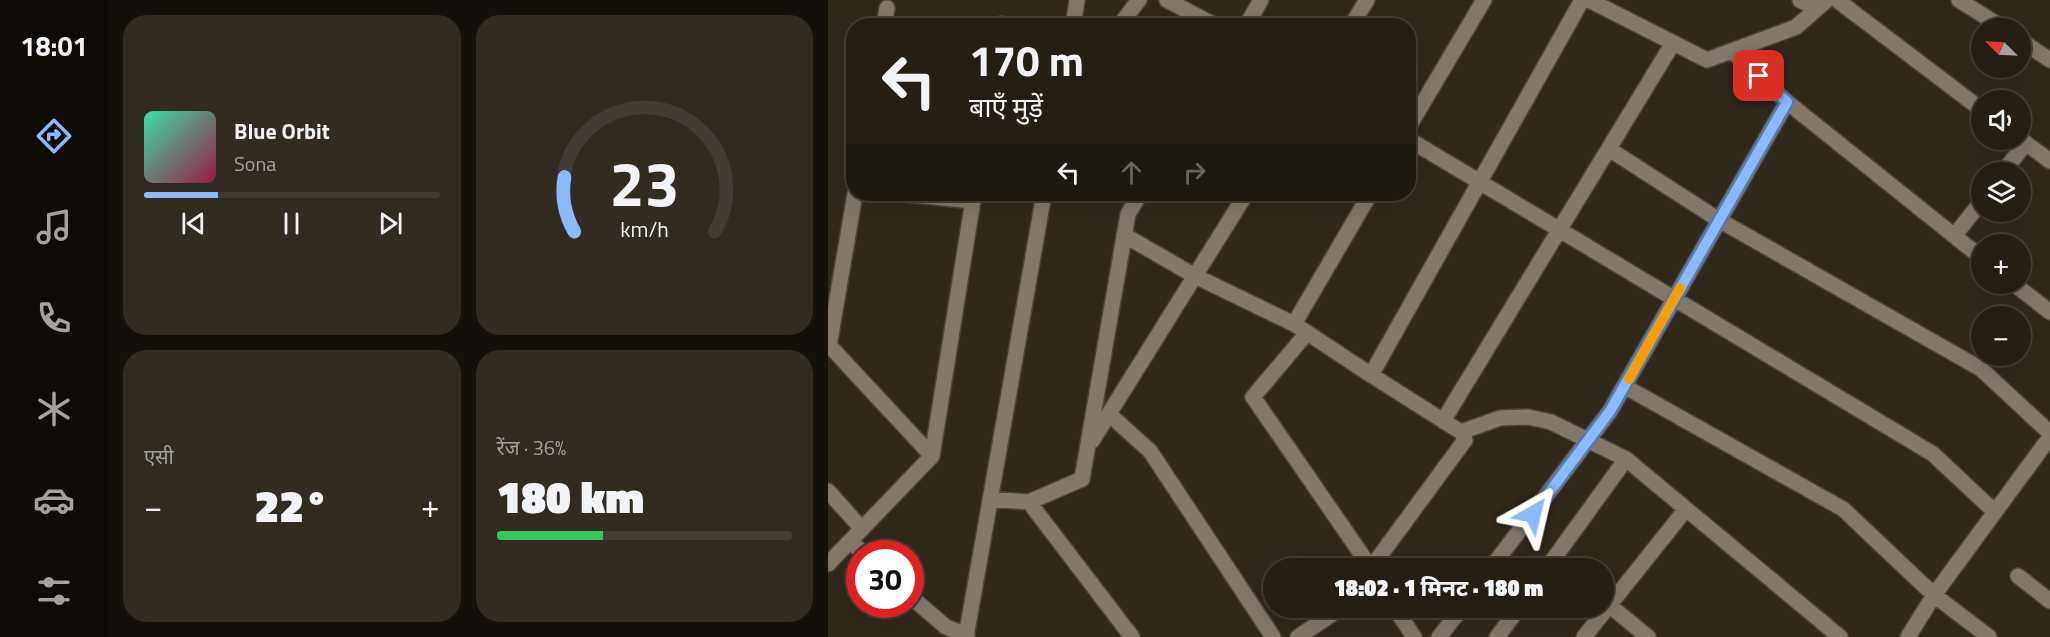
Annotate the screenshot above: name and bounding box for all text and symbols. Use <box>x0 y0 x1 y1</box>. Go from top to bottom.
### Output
north arrow <box>1971 18 2031 78</box>
map controls <box>1971 18 2031 366</box>
text: 18:01 <box>20 25 88 66</box>
text: 170 m <box>969 28 1084 92</box>
icon: left <box>870 42 948 120</box>
pin <box>1733 50 1784 101</box>
icon: arrive <box>1742 59 1775 92</box>
text: बाएँ मुड़ें <box>969 86 1043 127</box>
button: sound <box>1971 90 2031 150</box>
text: Blue Orbit <box>234 114 330 148</box>
icon: directions <box>33 115 75 157</box>
text: 23 <box>609 135 679 230</box>
text: Sona <box>234 148 276 179</box>
icon: left <box>1052 156 1085 189</box>
icon: ahead <box>1115 156 1148 189</box>
icon: right <box>1178 156 1211 189</box>
button: layers <box>1971 162 2031 222</box>
icon: music <box>33 206 75 248</box>
icon: previous <box>177 207 210 240</box>
icon: pause <box>275 207 308 240</box>
icon: next <box>374 207 407 240</box>
text: km/h <box>620 214 669 246</box>
button: + <box>1971 234 2031 294</box>
icon: phone <box>33 297 75 339</box>
button: − <box>1971 306 2031 366</box>
icon: climate <box>33 388 75 430</box>
text: रेंज · 36% <box>497 432 566 463</box>
text: एसी <box>144 441 174 472</box>
text: 180 km <box>497 462 644 530</box>
text: 22° <box>255 471 329 539</box>
icon: car <box>33 479 75 521</box>
text: − <box>144 481 162 531</box>
text: + <box>421 481 439 531</box>
position arrow <box>1501 482 1565 546</box>
speed limit sign: 30 <box>846 540 924 618</box>
icon: filters <box>33 570 75 612</box>
text: 18:02 · 1 मिनट · 180 m <box>1334 571 1543 605</box>

